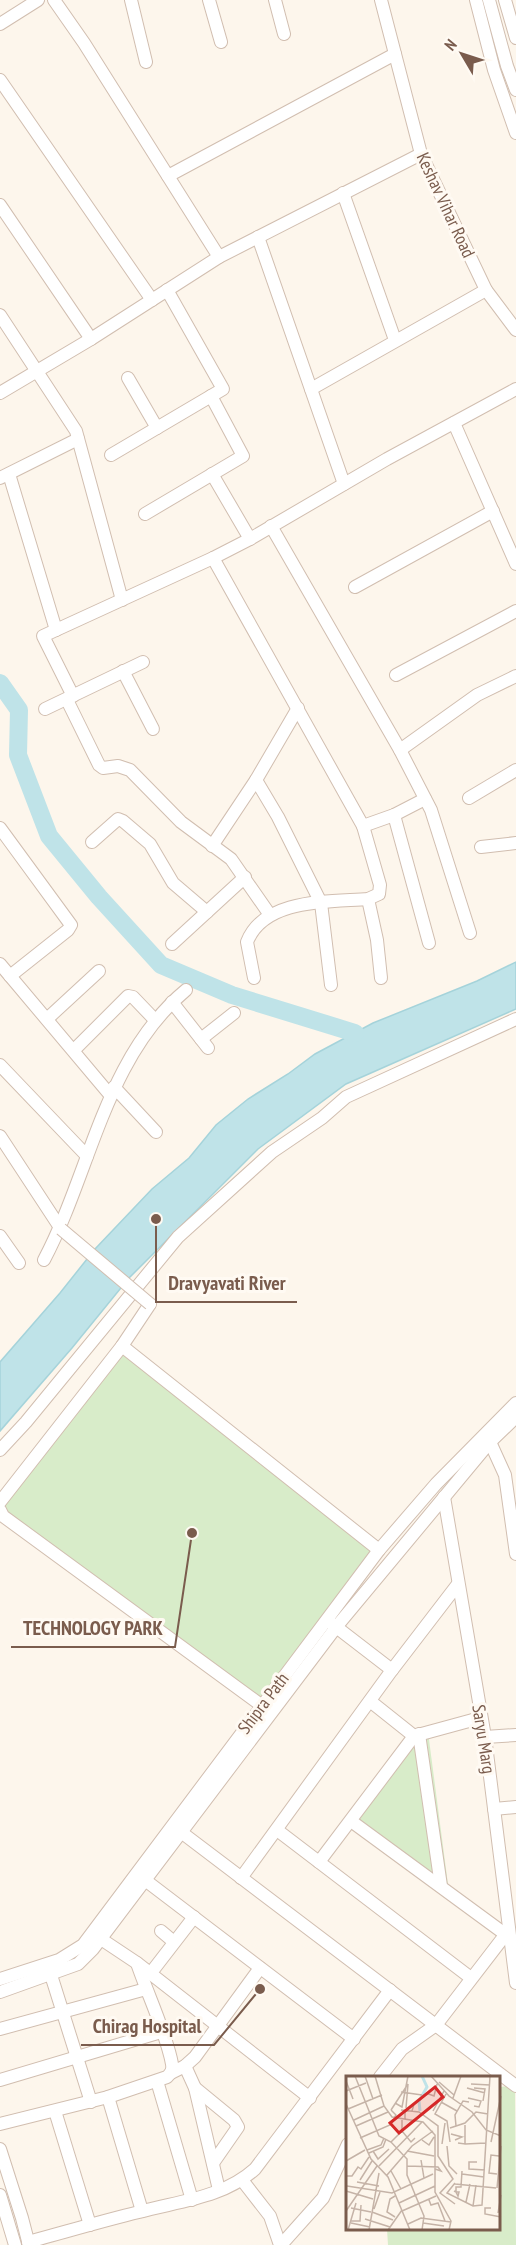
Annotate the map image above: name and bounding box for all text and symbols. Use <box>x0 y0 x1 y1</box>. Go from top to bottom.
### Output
north arrow <box>432 24 492 84</box>
text: N <box>440 35 461 54</box>
street label: Keshav Vihar Road <box>412 149 480 261</box>
callout: Dravyavati River <box>156 1264 297 1302</box>
text: Dravyavati River <box>168 1270 286 1296</box>
callout: TECHNOLOGY PARK <box>11 1609 175 1647</box>
text: TECHNOLOGY PARK <box>23 1615 164 1641</box>
street label: Shipra Path <box>232 1668 294 1738</box>
street label: Saryu Marg <box>467 1703 501 1775</box>
callout: Chirag Hospital <box>81 2007 214 2045</box>
text: Chirag Hospital <box>93 2013 201 2039</box>
inset map <box>346 2076 501 2230</box>

